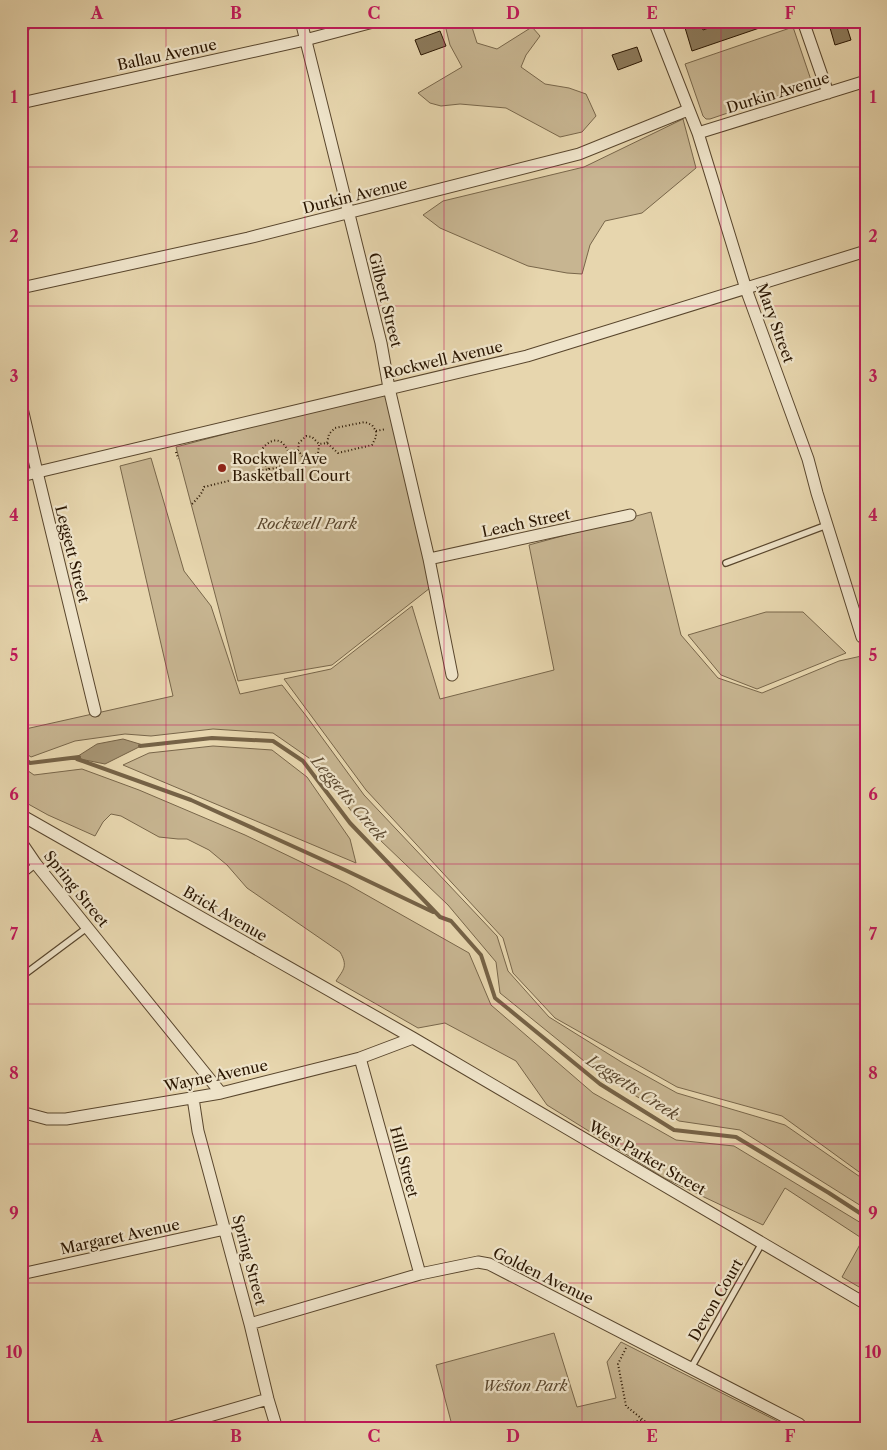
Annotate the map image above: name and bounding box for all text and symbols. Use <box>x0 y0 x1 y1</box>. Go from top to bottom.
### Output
text: A <box>90 3 104 23</box>
text: B <box>230 3 242 23</box>
text: C <box>368 3 380 23</box>
text: D <box>506 3 520 23</box>
text: E <box>646 3 658 23</box>
text: F <box>785 3 796 23</box>
street label: Ballau Avenue <box>115 35 218 74</box>
street label: Durkin Avenue <box>724 68 832 117</box>
text: 1 <box>10 87 18 107</box>
text: 1 <box>869 87 877 107</box>
street label: Durkin Avenue <box>301 173 409 218</box>
text: 2 <box>9 226 19 246</box>
text: 2 <box>868 226 878 246</box>
street label: Gilbert Street <box>365 251 407 350</box>
street label: Mary Street <box>752 280 799 366</box>
street label: Rockwell Avenue <box>381 337 505 383</box>
text: 3 <box>9 366 19 386</box>
text: 3 <box>868 366 878 386</box>
place label: Rockwell Ave Basketball Court <box>232 449 351 485</box>
marker: Rockwell Ave Basketball Court <box>216 462 228 474</box>
street label: Leggett Street <box>51 503 94 605</box>
street label: Leach Street <box>480 504 573 541</box>
text: 4 <box>9 505 19 525</box>
text: 4 <box>868 505 878 525</box>
park label: Rockwell Park <box>256 514 357 533</box>
text: 5 <box>10 645 19 665</box>
text: 5 <box>869 645 878 665</box>
water label: Leggetts Creek <box>306 750 391 845</box>
text: 6 <box>9 784 19 804</box>
text: 6 <box>868 784 878 804</box>
street label: Spring Street <box>40 847 113 931</box>
street label: Brick Avenue <box>180 882 271 945</box>
text: 7 <box>10 924 19 944</box>
text: 7 <box>869 924 878 944</box>
water label: Leggetts Creek <box>582 1049 683 1124</box>
street label: Wayne Avenue <box>161 1055 269 1096</box>
text: 8 <box>9 1063 19 1083</box>
text: 8 <box>868 1063 878 1083</box>
street label: West Parker Street <box>584 1116 710 1199</box>
street label: Hill Street <box>386 1124 423 1200</box>
text: 9 <box>9 1203 19 1223</box>
text: 9 <box>868 1203 878 1223</box>
street label: Spring Street <box>228 1213 271 1308</box>
street label: Margaret Avenue <box>58 1215 181 1258</box>
street label: Golden Avenue <box>490 1243 597 1308</box>
street label: Devon Court <box>684 1254 747 1344</box>
text: 10 <box>5 1342 23 1362</box>
text: 10 <box>864 1342 882 1362</box>
park label: Weston Park <box>482 1376 568 1395</box>
text: A <box>90 1426 104 1446</box>
text: B <box>230 1426 242 1446</box>
text: C <box>368 1426 380 1446</box>
text: D <box>506 1426 520 1446</box>
text: E <box>646 1426 658 1446</box>
text: F <box>785 1426 796 1446</box>

